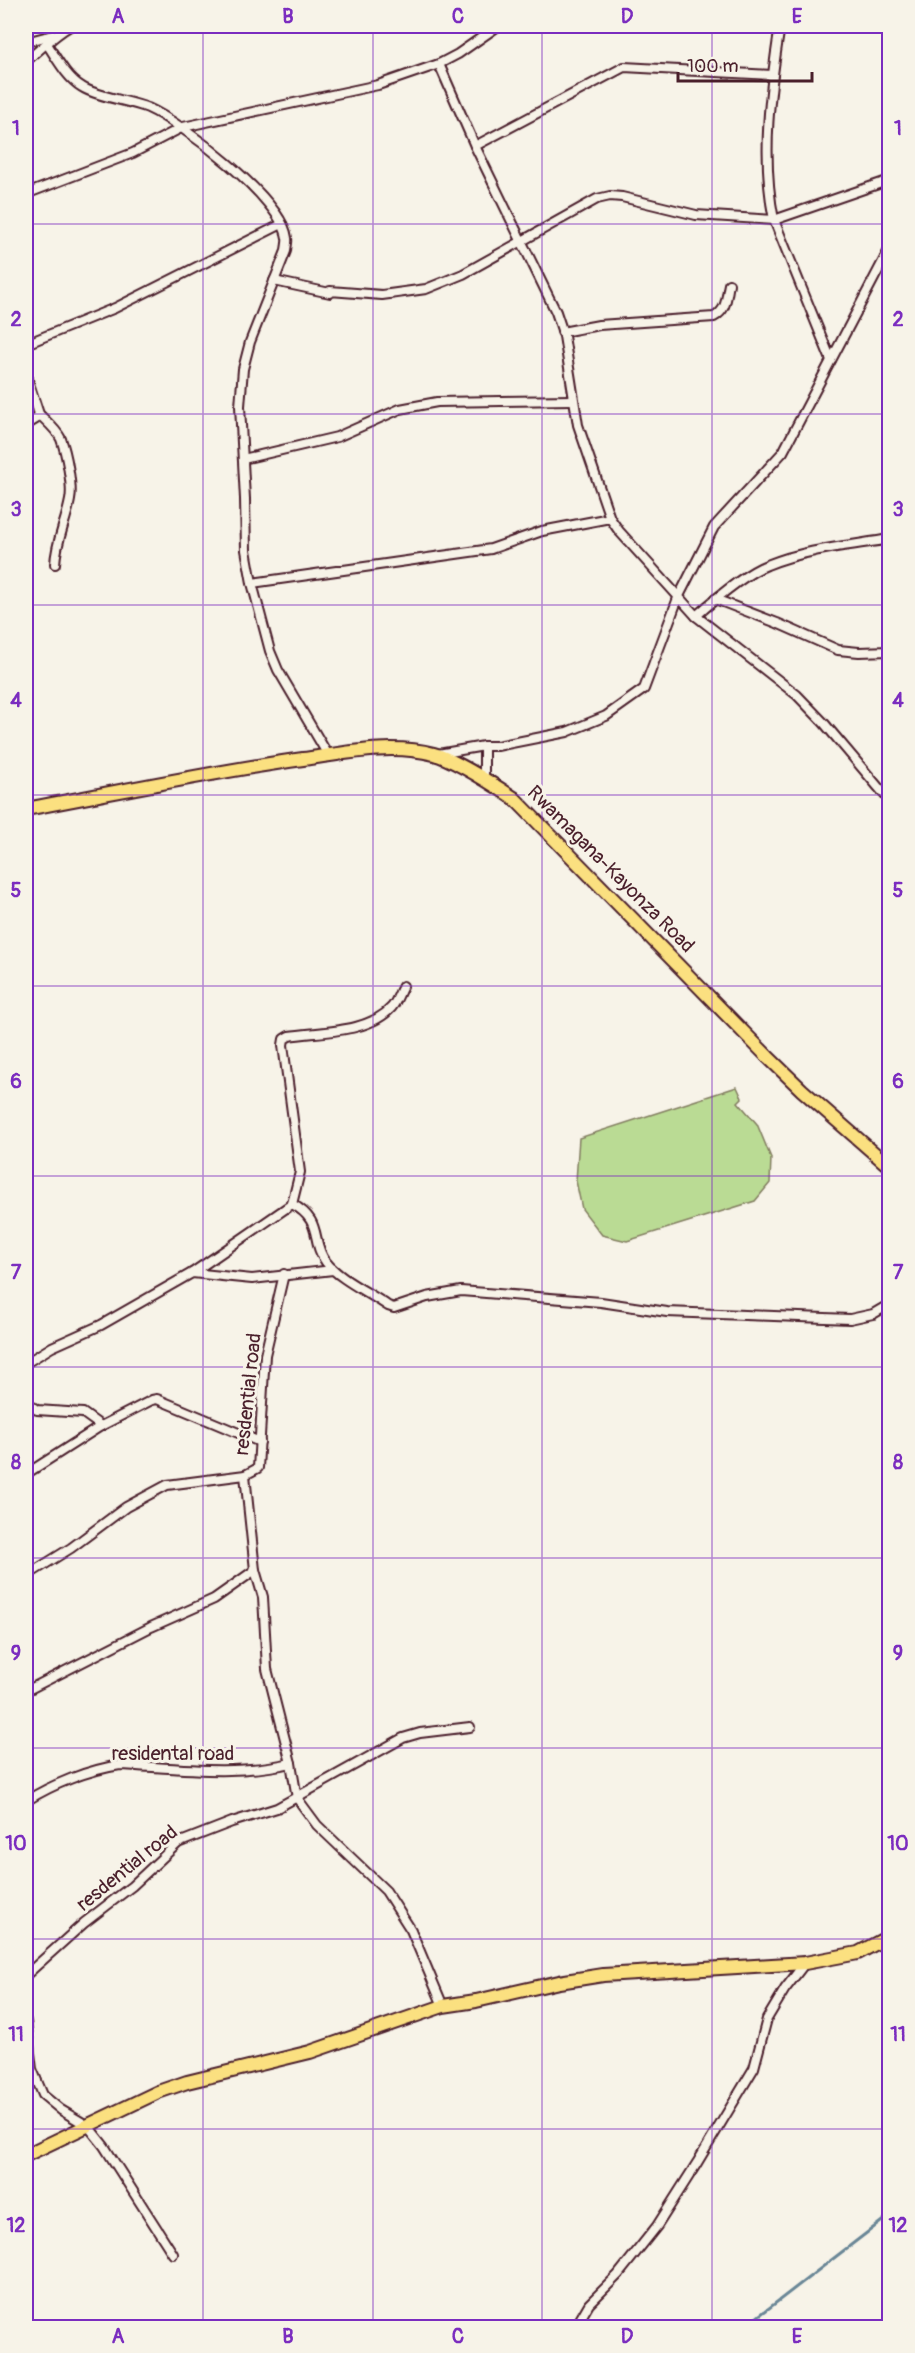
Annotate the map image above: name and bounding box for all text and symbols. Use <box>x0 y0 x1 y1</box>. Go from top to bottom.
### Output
text: A <box>112 4 125 29</box>
text: B <box>282 4 294 29</box>
text: C <box>452 4 464 29</box>
text: D <box>621 4 634 29</box>
text: E <box>792 4 803 29</box>
scale bar <box>678 45 812 83</box>
text: 100 m <box>687 55 739 78</box>
text: 1 <box>12 116 20 141</box>
text: 1 <box>894 116 902 141</box>
text: 2 <box>10 307 22 332</box>
text: 2 <box>892 307 904 332</box>
text: 3 <box>10 497 22 522</box>
text: 3 <box>892 497 904 522</box>
text: 4 <box>10 688 22 713</box>
text: 4 <box>892 688 904 713</box>
street label: Rwamagana-Kayonza Road <box>522 780 700 958</box>
text: 5 <box>11 878 22 903</box>
text: 5 <box>893 878 904 903</box>
text: 6 <box>10 1069 22 1094</box>
text: 6 <box>892 1069 904 1094</box>
text: 7 <box>11 1260 22 1285</box>
text: 7 <box>893 1260 904 1285</box>
street label: resdential road <box>229 1332 267 1456</box>
text: 8 <box>11 1450 21 1475</box>
text: 8 <box>893 1450 903 1475</box>
text: 9 <box>11 1641 21 1666</box>
text: 9 <box>893 1641 903 1666</box>
street label: residental road <box>112 1741 234 1766</box>
street label: resdential road <box>71 1820 183 1916</box>
text: 10 <box>5 1831 27 1856</box>
text: 10 <box>887 1831 909 1856</box>
text: 11 <box>8 2022 24 2047</box>
text: 11 <box>890 2022 906 2047</box>
text: 12 <box>7 2213 26 2238</box>
text: 12 <box>889 2213 908 2238</box>
text: A <box>112 2324 125 2349</box>
text: B <box>282 2324 294 2349</box>
text: C <box>452 2324 464 2349</box>
text: D <box>621 2324 634 2349</box>
text: E <box>792 2324 803 2349</box>

